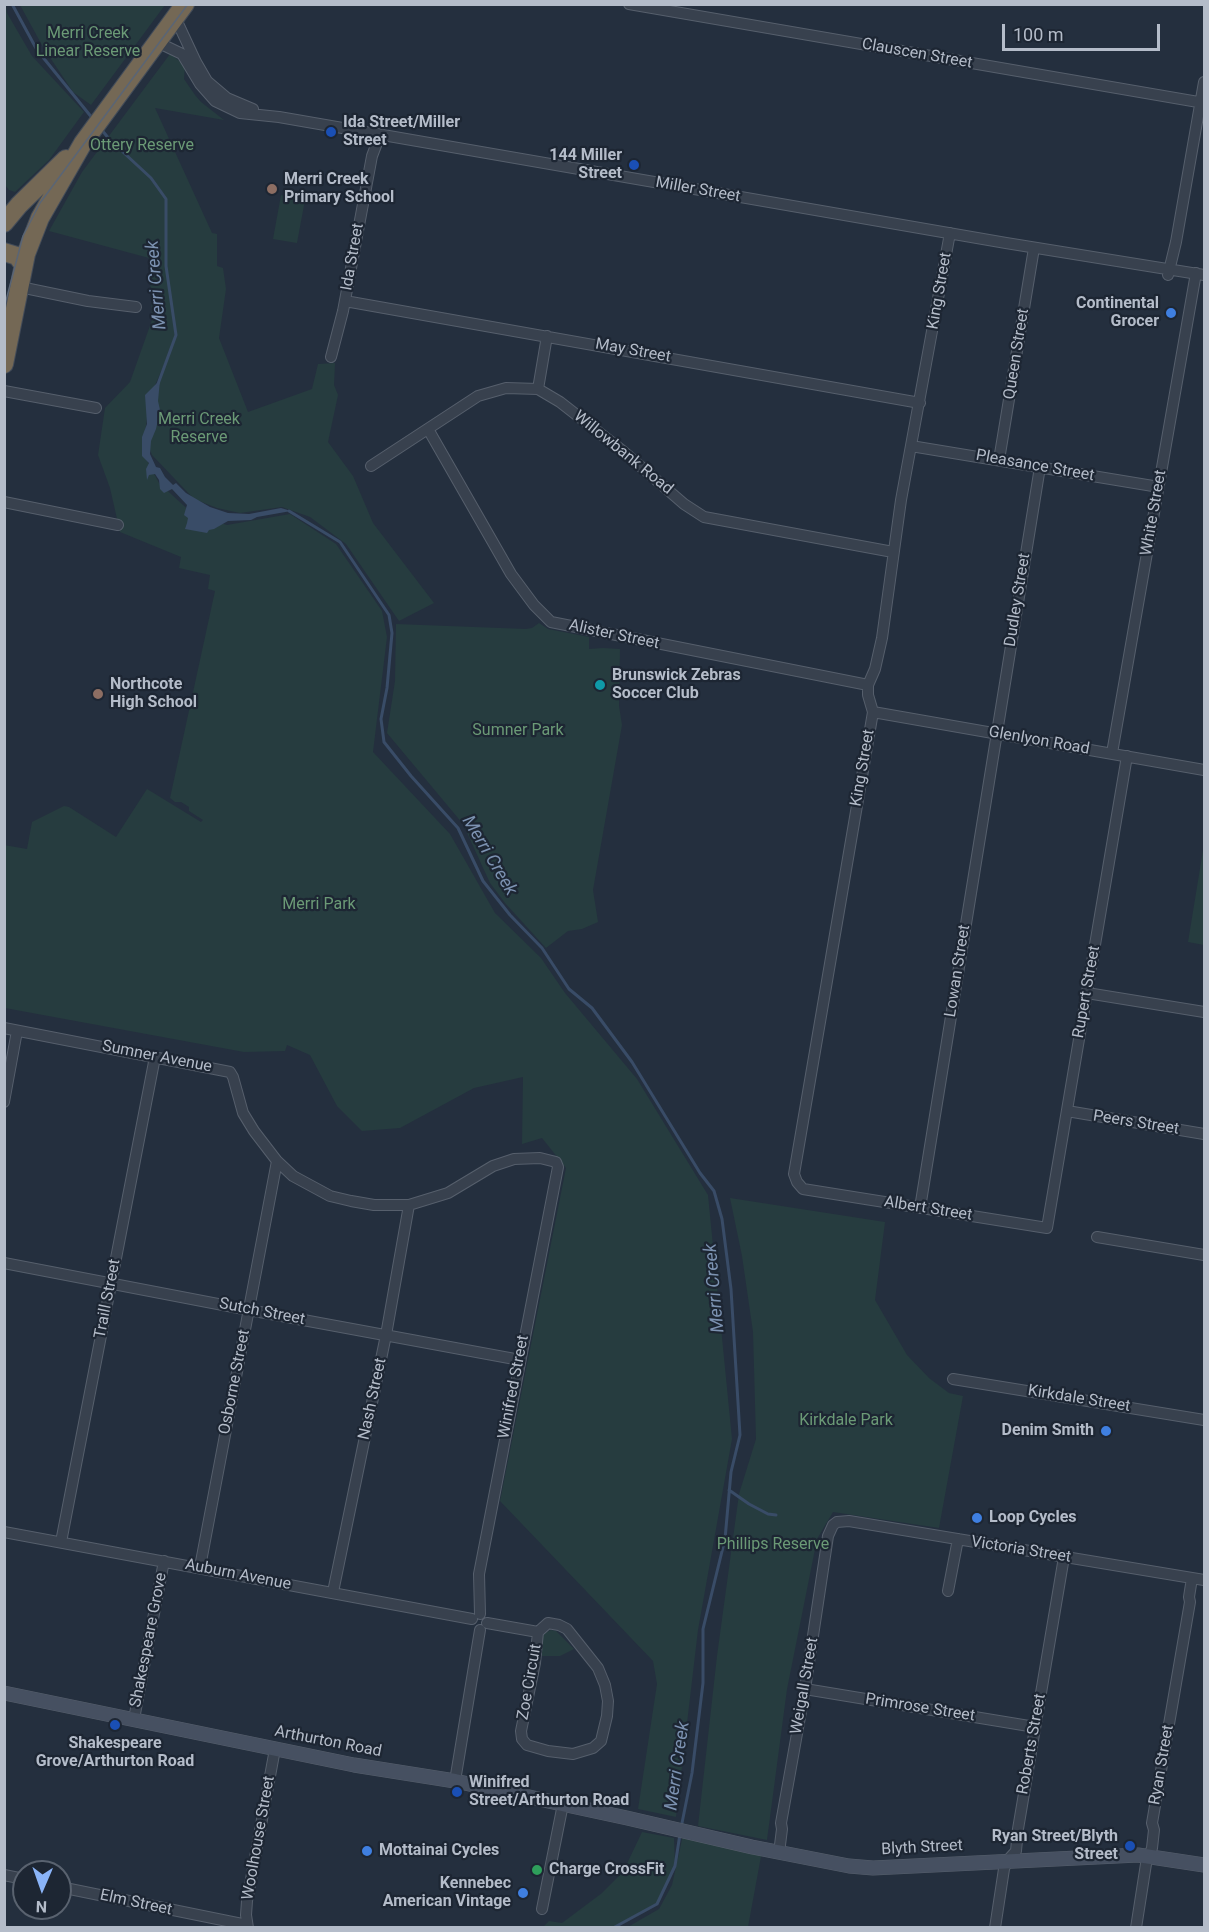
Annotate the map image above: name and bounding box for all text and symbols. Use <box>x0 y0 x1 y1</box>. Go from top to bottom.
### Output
scale bar <box>1005 12 1162 50</box>
park label: Merri Creek Linear Reserve <box>36 24 140 62</box>
text: 100 m <box>1013 24 1064 45</box>
street label: Clauscen Street <box>860 35 974 73</box>
place label: Ida Street/Miller Street <box>343 113 460 151</box>
marker: Ida Street/Miller Street <box>324 125 338 139</box>
park label: Ottery Reserve <box>90 136 194 156</box>
place label: 144 Miller Street <box>549 146 622 184</box>
marker: 144 Miller Street <box>627 158 641 172</box>
place label: Merri Creek Primary School <box>284 170 394 208</box>
street label: Miller Street <box>654 173 742 207</box>
marker: Merri Creek Primary School <box>265 182 279 196</box>
street label: Ida Street <box>338 222 368 292</box>
water label: Merri Creek <box>142 239 172 331</box>
street label: King Street <box>924 251 956 331</box>
place label: Continental Grocer <box>1076 294 1159 332</box>
marker: Continental Grocer <box>1164 306 1178 320</box>
street label: Queen Street <box>1000 307 1034 401</box>
street label: May Street <box>594 335 672 367</box>
street label: Willowbank Road <box>569 407 677 499</box>
park label: Merri Creek Reserve <box>158 410 240 448</box>
street label: Pleasance Street <box>974 446 1096 486</box>
street label: White Street <box>1137 469 1171 557</box>
street label: Dudley Street <box>1001 552 1035 648</box>
street label: Alister Street <box>567 616 661 654</box>
place label: Brunswick Zebras Soccer Club <box>612 666 741 704</box>
place label: Northcote High School <box>110 675 197 713</box>
marker: Brunswick Zebras Soccer Club <box>593 678 607 692</box>
marker: Northcote High School <box>91 687 105 701</box>
park label: Sumner Park <box>472 721 564 741</box>
street label: Glenlyon Road <box>987 723 1091 759</box>
street label: King Street <box>847 728 879 808</box>
water label: Merri Creek <box>457 812 521 900</box>
park label: Merri Park <box>282 895 356 915</box>
street label: Lowan Street <box>941 923 975 1019</box>
street label: Rupert Street <box>1069 944 1105 1040</box>
street label: Sumner Avenue <box>101 1037 213 1077</box>
street label: Peers Street <box>1092 1107 1180 1139</box>
street label: Albert Street <box>883 1193 973 1225</box>
water label: Merri Creek <box>700 1242 730 1334</box>
street label: Traill Street <box>91 1258 125 1340</box>
street label: Sutch Street <box>218 1294 306 1330</box>
street label: Osborne Street <box>215 1328 255 1436</box>
street label: Winifred Street <box>495 1333 533 1441</box>
street label: Nash Street <box>355 1356 391 1442</box>
street label: Kirkdale Street <box>1026 1381 1132 1417</box>
park label: Kirkdale Park <box>799 1411 893 1431</box>
place label: Denim Smith <box>1002 1421 1094 1441</box>
marker: Denim Smith <box>1099 1424 1113 1438</box>
place label: Loop Cycles <box>989 1508 1077 1528</box>
marker: Loop Cycles <box>970 1511 984 1525</box>
street label: Victoria Street <box>970 1533 1072 1567</box>
park label: Phillips Reserve <box>717 1535 829 1555</box>
street label: Auburn Avenue <box>183 1555 293 1595</box>
street label: Shakespeare Grove <box>127 1571 171 1709</box>
street label: Weigall Street <box>787 1636 823 1736</box>
street label: Zoe Circuit <box>514 1642 546 1722</box>
street label: Primrose Street <box>864 1690 976 1726</box>
street label: Roberts Street <box>1014 1692 1050 1796</box>
marker: Shakespeare Grove/Arthurton Road <box>108 1718 122 1732</box>
water label: Merri Creek <box>661 1720 695 1812</box>
street label: Arthurton Road <box>273 1722 383 1762</box>
street label: Ryan Street <box>1146 1723 1178 1807</box>
place label: Shakespeare Grove/Arthurton Road <box>36 1734 194 1772</box>
place label: Winifred Street/Arthurton Road <box>469 1773 629 1811</box>
street label: Woolhouse Street <box>239 1774 279 1902</box>
marker: Winifred Street/Arthurton Road <box>450 1785 464 1799</box>
place label: Ryan Street/Blyth Street <box>992 1827 1118 1865</box>
street label: Blyth Street <box>881 1836 963 1860</box>
marker: Ryan Street/Blyth Street <box>1123 1839 1137 1853</box>
place label: Mottainai Cycles <box>379 1841 499 1861</box>
marker: Mottainai Cycles <box>360 1844 374 1858</box>
north arrow <box>12 1860 72 1920</box>
place label: Charge CrossFit <box>549 1860 664 1880</box>
marker: Charge CrossFit <box>530 1863 544 1877</box>
place label: Kennebec American Vintage <box>383 1874 511 1912</box>
street label: Elm Street <box>98 1886 174 1920</box>
marker: Kennebec American Vintage <box>516 1886 530 1900</box>
text: N <box>35 1897 47 1916</box>

